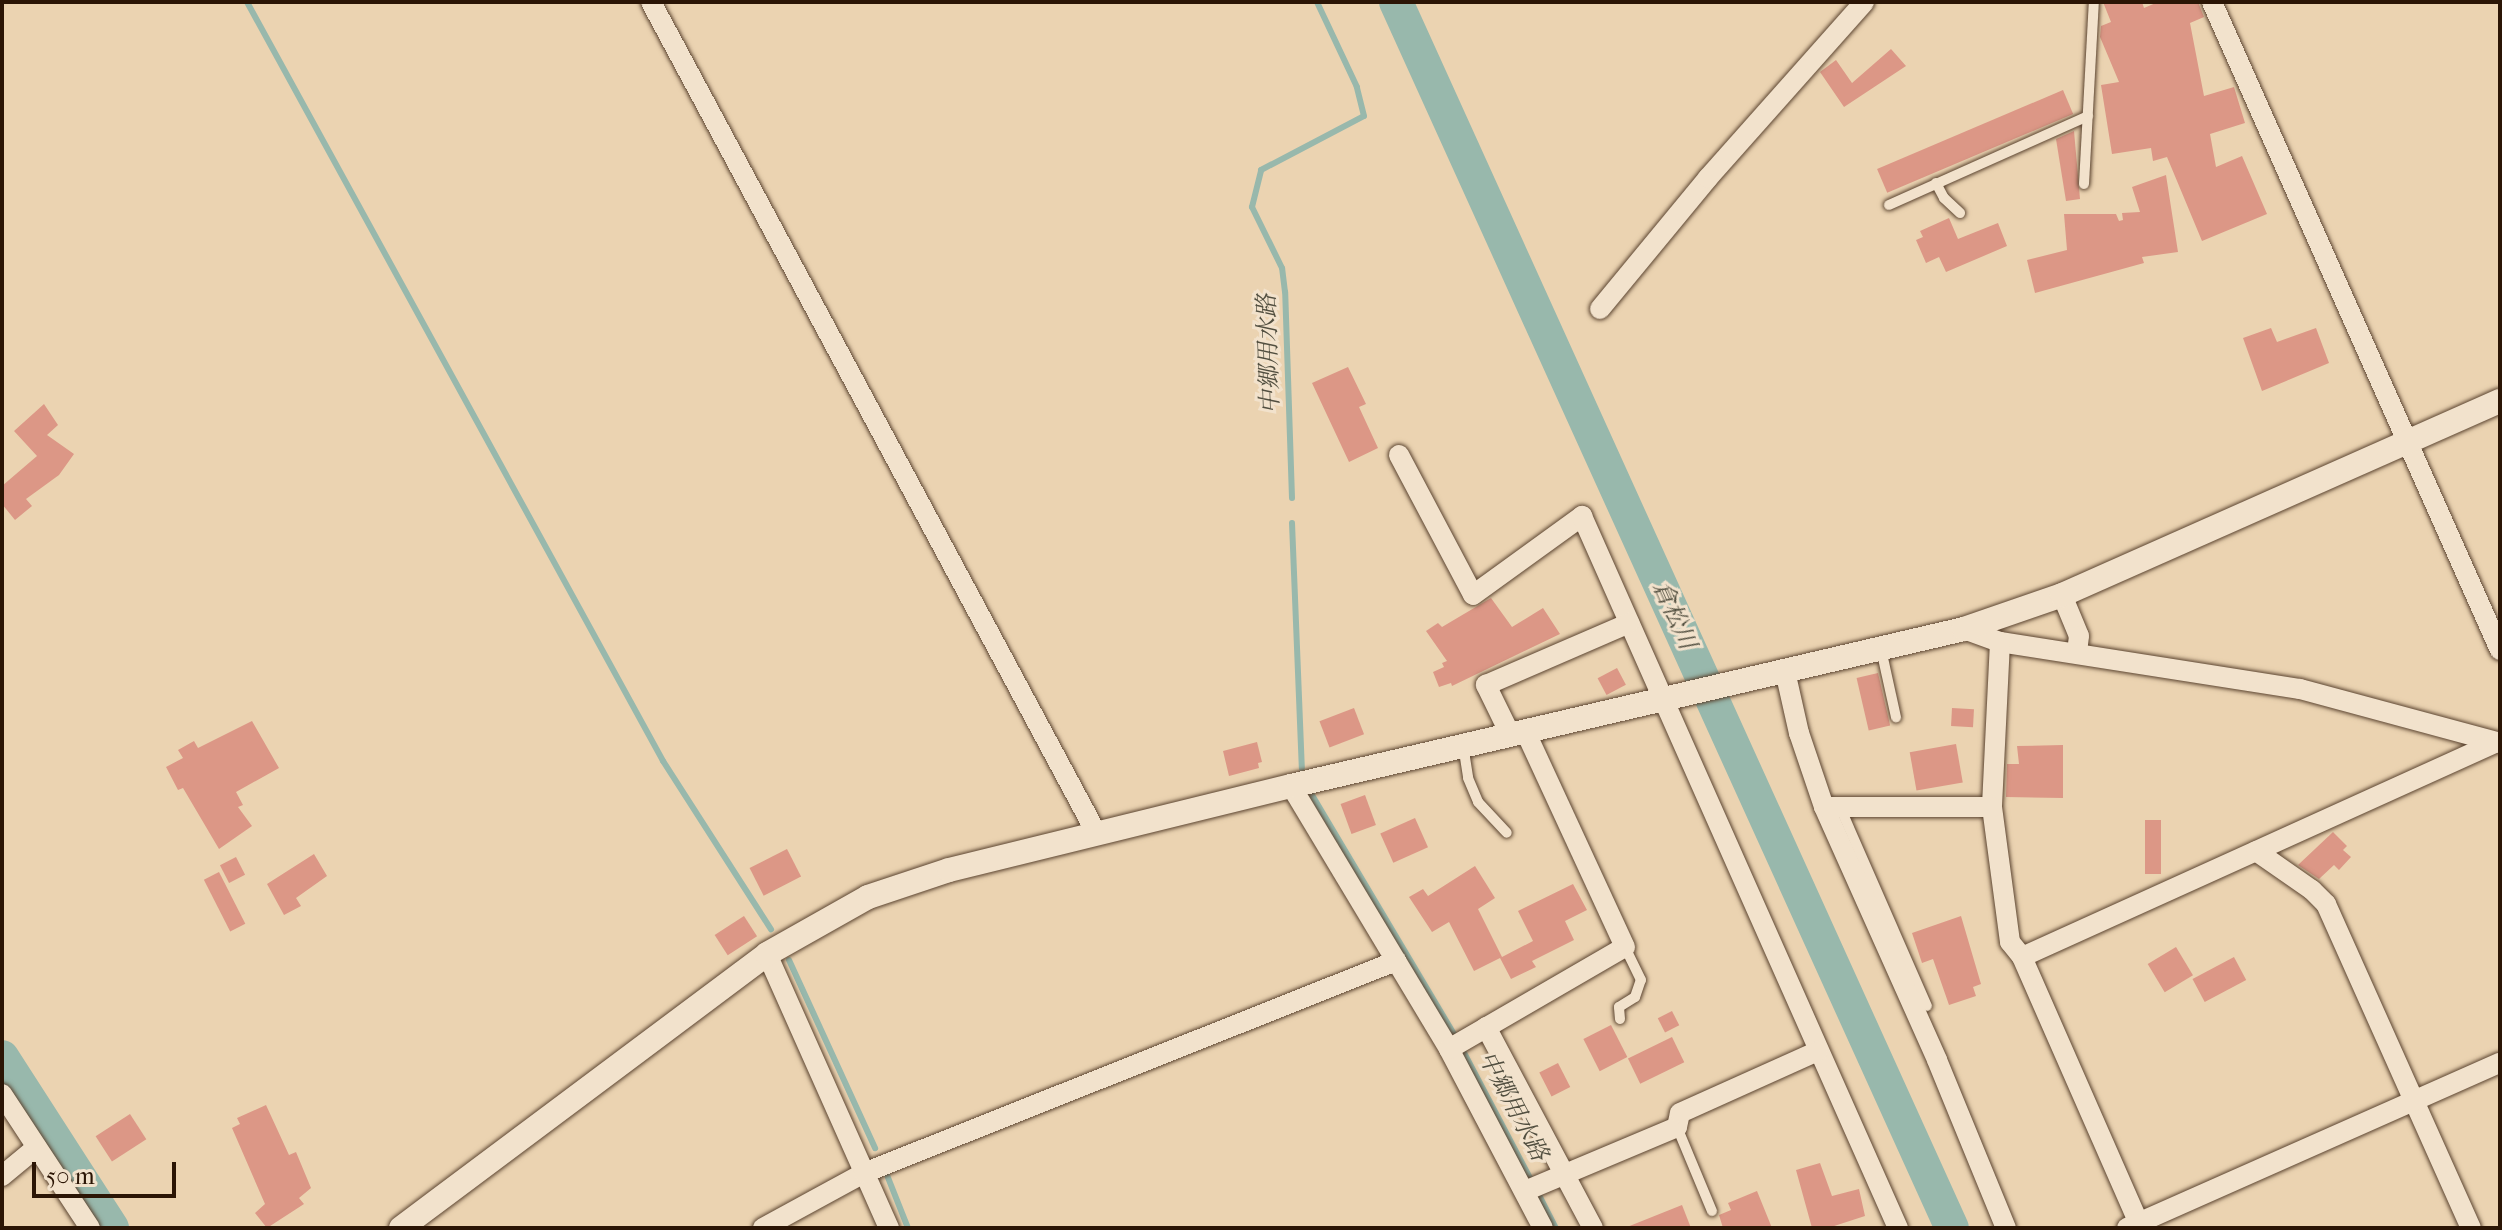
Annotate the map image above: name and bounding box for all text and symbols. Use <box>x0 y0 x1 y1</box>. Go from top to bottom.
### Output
water label: 中郷用水路 <box>1253 294 1285 414</box>
water label: 倉松川 <box>1646 576 1702 654</box>
water label: 中郷用水路 <box>1472 1046 1554 1166</box>
scale bar <box>36 1146 180 1196</box>
text: 50 m <box>46 1162 95 1190</box>

